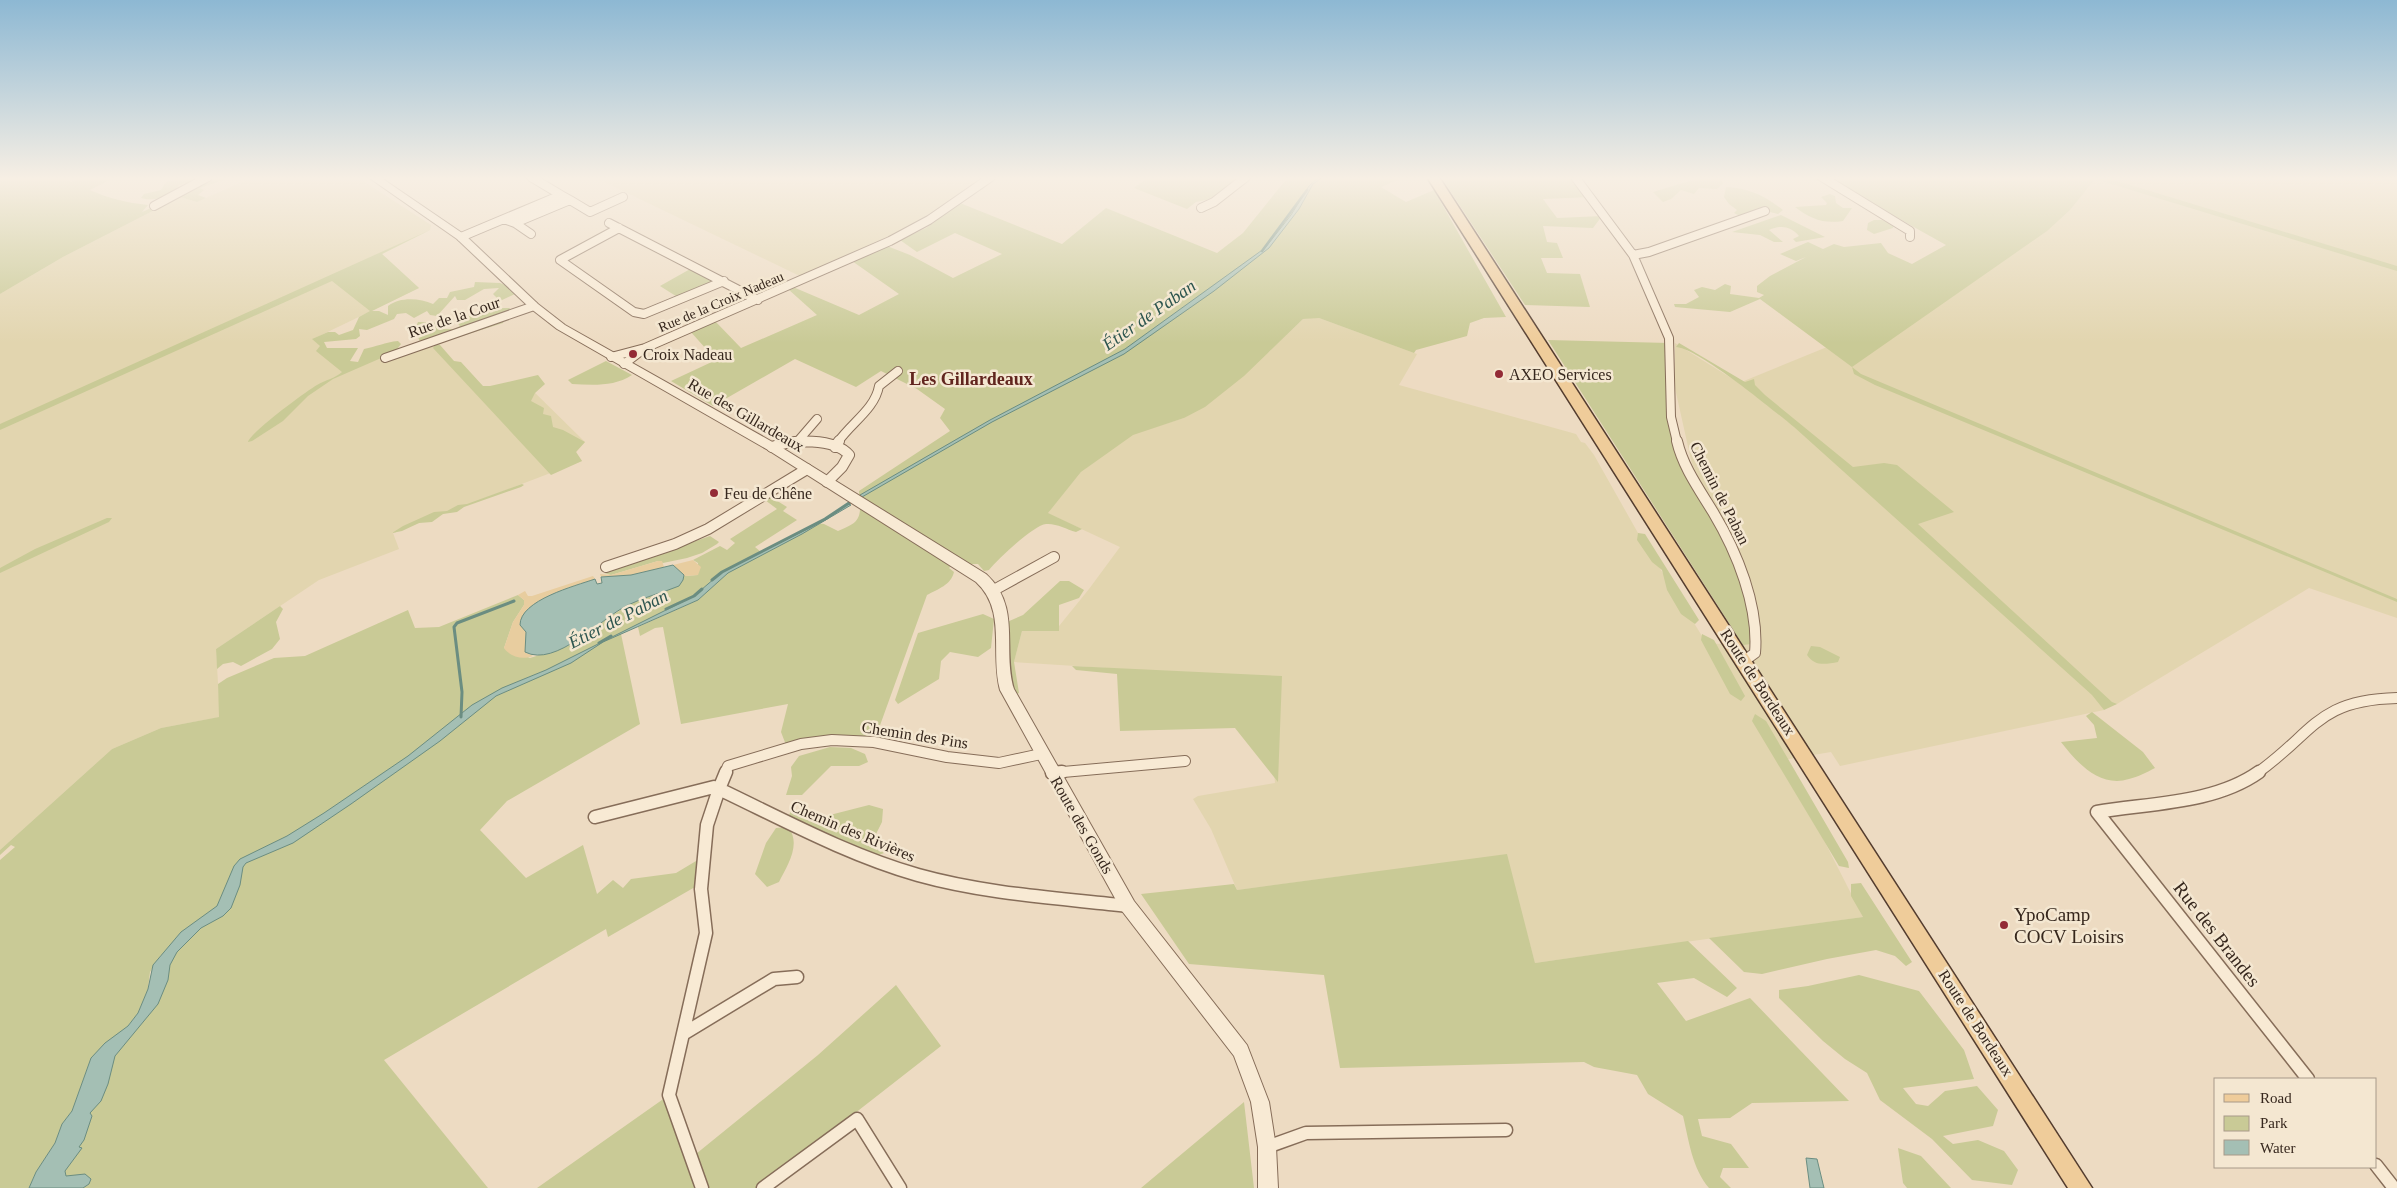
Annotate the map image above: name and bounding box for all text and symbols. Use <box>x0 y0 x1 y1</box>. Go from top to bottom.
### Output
street label: Rue de la Croix Nadeau <box>656 269 786 335</box>
water label: Étier de Paban <box>1097 275 1199 355</box>
street label: Rue de la Cour <box>406 293 503 341</box>
place label: Croix Nadeau <box>643 346 732 363</box>
marker: Croix Nadeau <box>627 348 639 360</box>
place label: AXEO Services <box>1509 366 1612 383</box>
marker: AXEO Services <box>1493 368 1505 380</box>
district label: Les Gillardeaux <box>909 369 1033 389</box>
street label: Rue des Gillardeaux <box>685 375 807 455</box>
street label: Chemin de Paban <box>1687 439 1753 547</box>
place label: Feu de Chêne <box>724 485 812 502</box>
marker: Feu de Chêne <box>708 487 720 499</box>
water label: Étier de Paban <box>564 584 671 653</box>
street label: Route de Bordeaux <box>1717 626 1799 738</box>
street label: Chemin des Pins <box>861 718 969 752</box>
street label: Route des Gonds <box>1047 773 1117 877</box>
street label: Chemin des Rivières <box>788 797 918 865</box>
street label: Rue des Brandes <box>2169 877 2265 991</box>
place label: YpoCamp COCV Loisirs <box>2014 904 2124 947</box>
marker: YpoCamp COCV Loisirs <box>1998 919 2010 931</box>
street label: Route de Bordeaux <box>1935 967 2017 1079</box>
legend <box>2214 1078 2377 1168</box>
text: Road <box>2260 1090 2292 1106</box>
text: Park <box>2260 1115 2288 1131</box>
text: Water <box>2260 1140 2295 1156</box>

